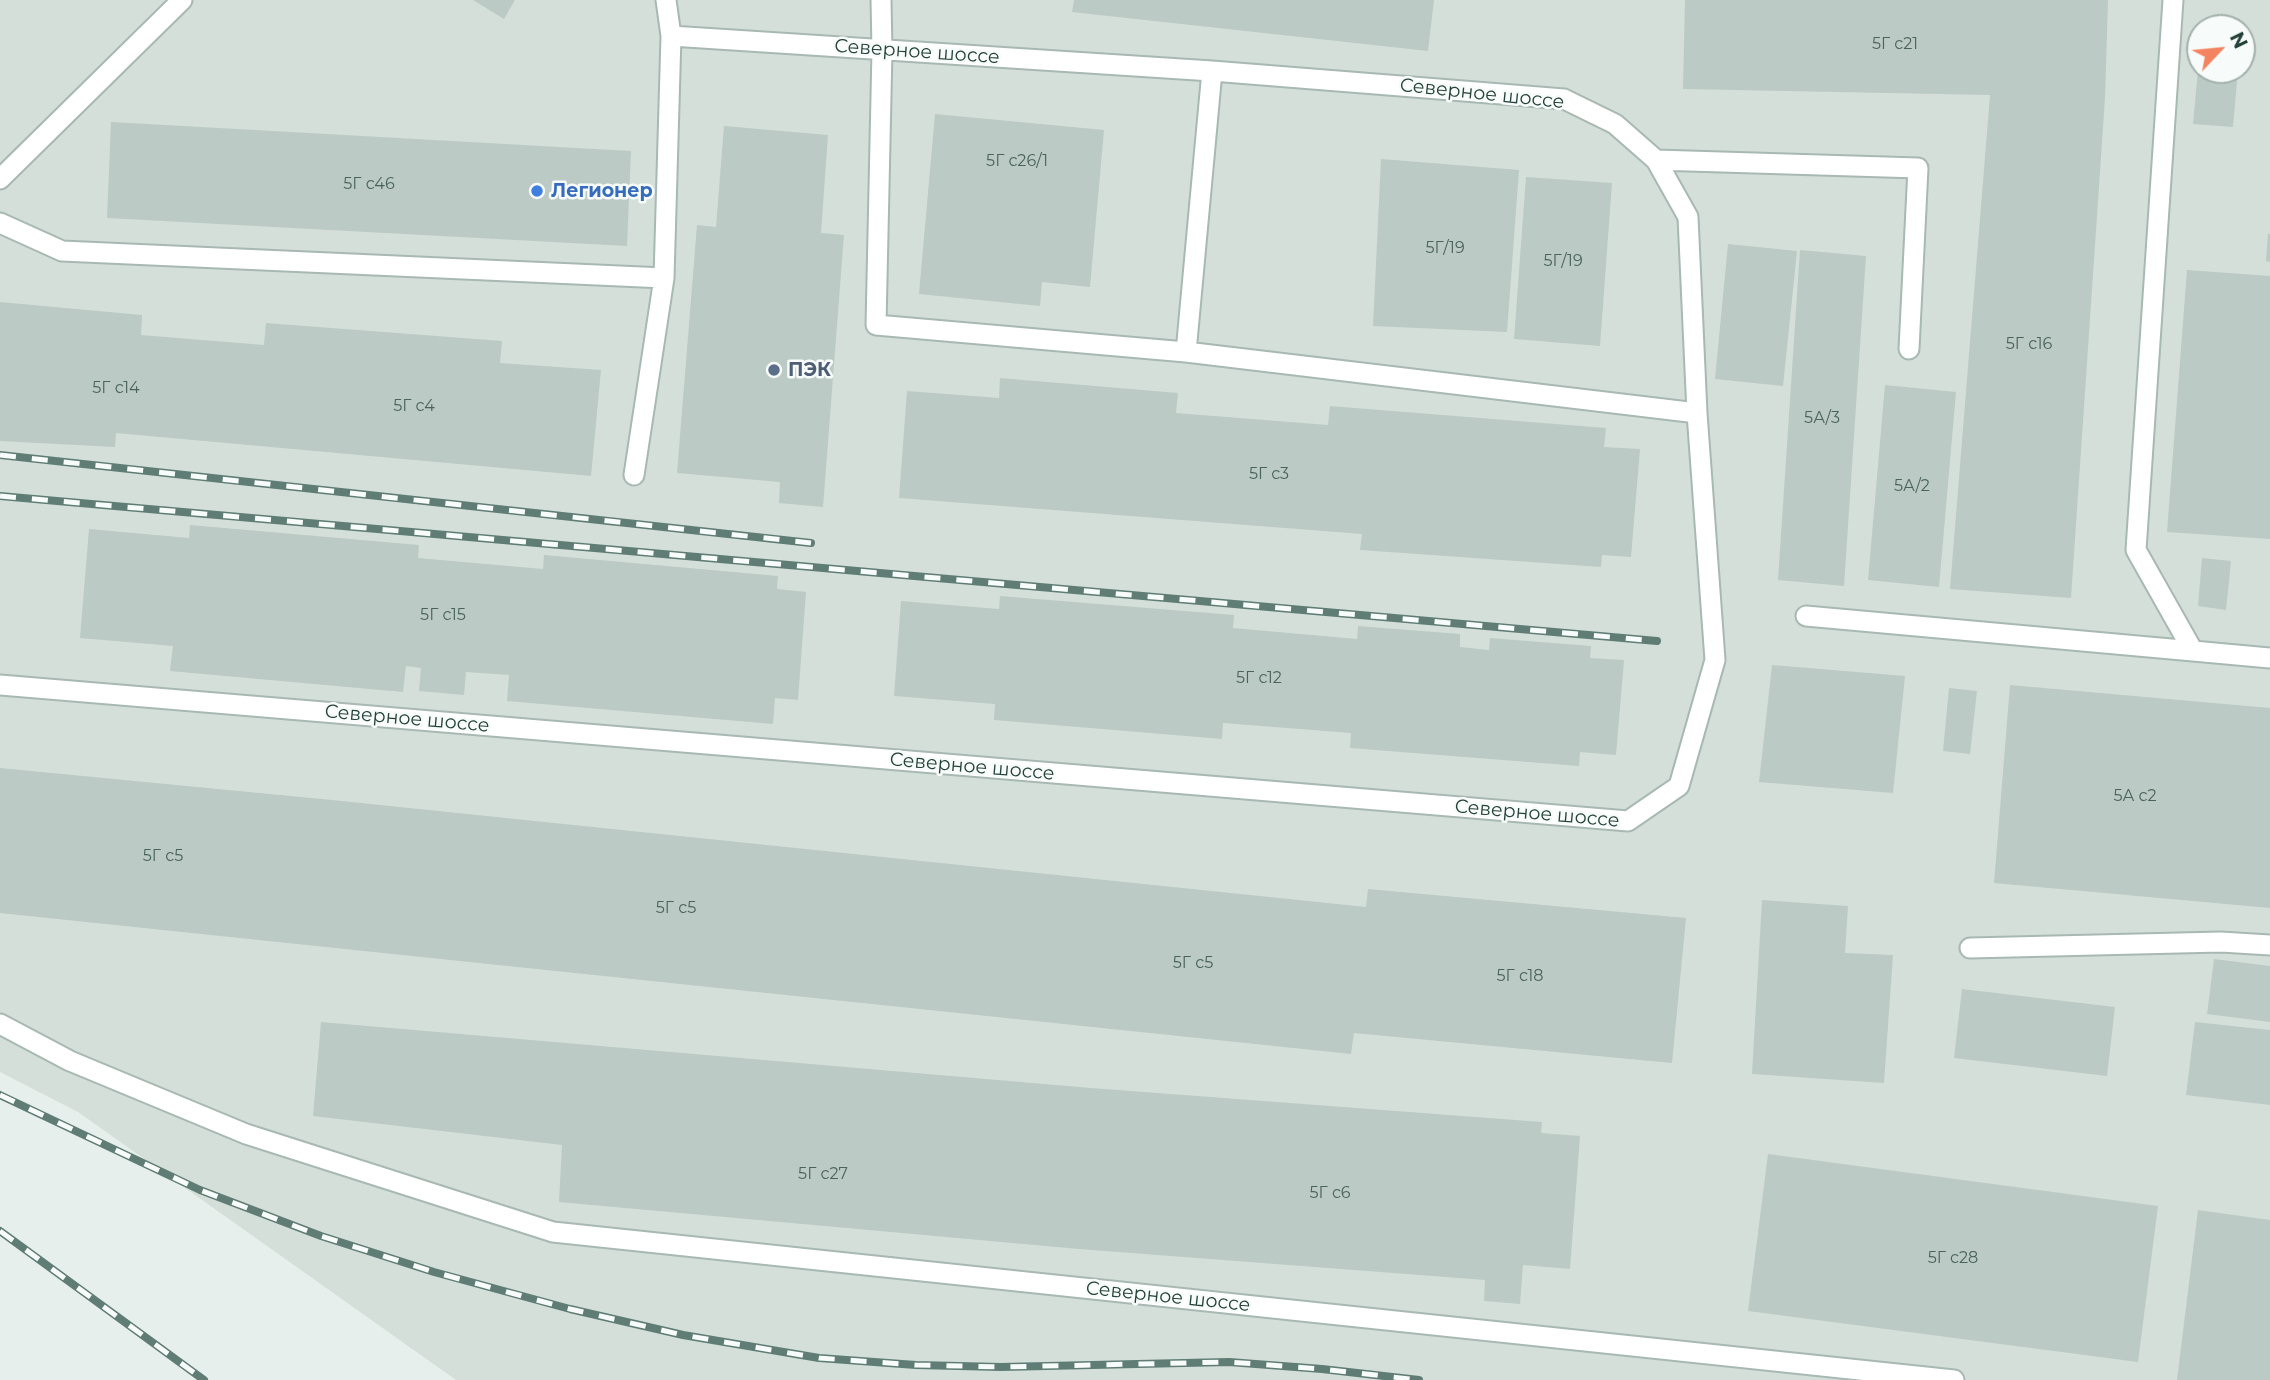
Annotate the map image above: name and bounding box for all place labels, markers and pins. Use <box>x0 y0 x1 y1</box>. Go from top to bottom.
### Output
place label: Легионер <box>551 180 653 202</box>
marker: Легионер <box>529 183 545 199</box>
place label: ПЭК <box>788 359 831 381</box>
marker: ПЭК <box>766 362 782 378</box>

